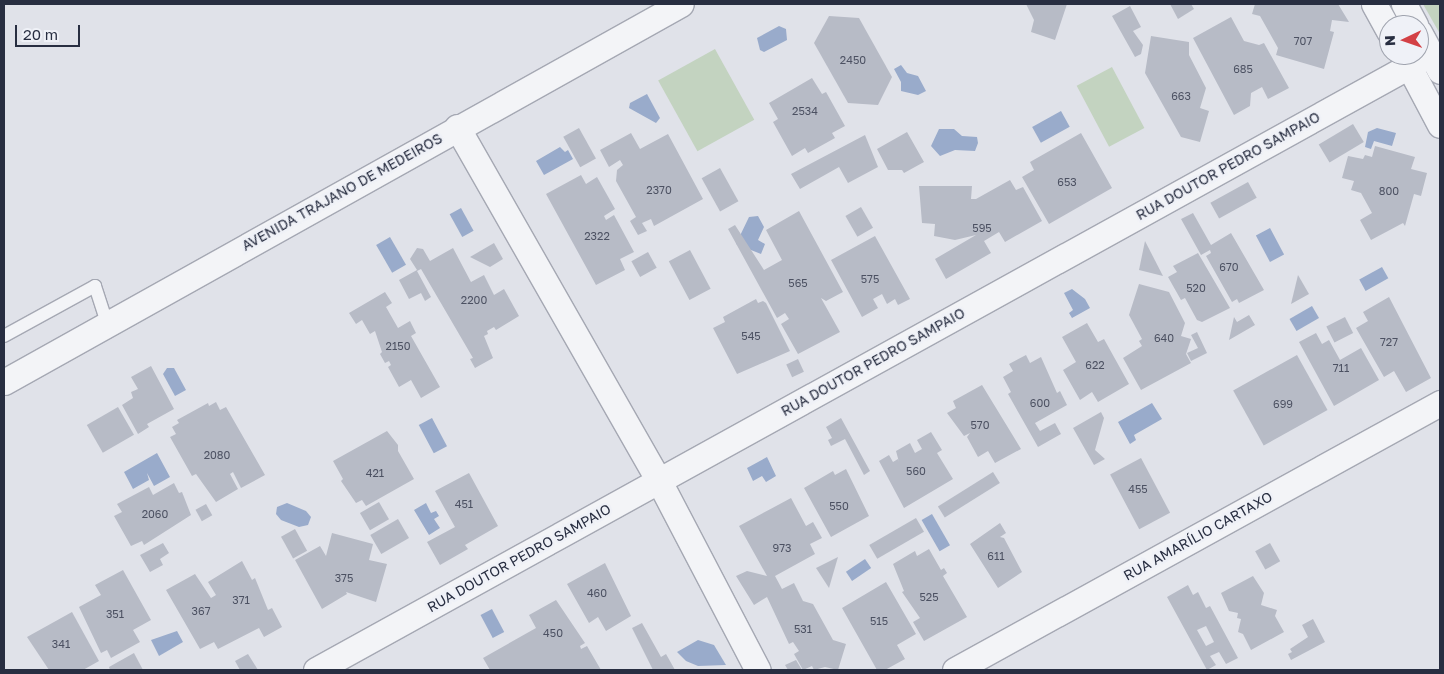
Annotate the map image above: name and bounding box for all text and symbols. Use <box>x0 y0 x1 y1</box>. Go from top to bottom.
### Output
scale bar <box>18 15 82 47</box>
north arrow <box>1379 15 1429 65</box>
text: 20 m <box>23 25 58 43</box>
house number: 707 <box>1294 34 1312 48</box>
text: N <box>1381 35 1398 47</box>
house number: 2450 <box>840 53 866 67</box>
house number: 685 <box>1233 62 1253 76</box>
house number: 663 <box>1171 89 1191 103</box>
house number: 2534 <box>792 104 818 118</box>
street label: RUA DOUTOR PEDRO SAMPAIO <box>1133 108 1323 224</box>
street label: AVENIDA TRAJANO DE MEDEIROS <box>239 130 445 254</box>
house number: 653 <box>1057 175 1077 189</box>
house number: 2370 <box>646 183 672 197</box>
house number: 800 <box>1379 184 1399 198</box>
house number: 595 <box>972 221 992 235</box>
house number: 2322 <box>584 229 610 243</box>
house number: 670 <box>1219 260 1239 274</box>
house number: 575 <box>861 272 879 286</box>
house number: 565 <box>788 276 808 290</box>
house number: 520 <box>1186 281 1206 295</box>
house number: 2200 <box>461 293 487 307</box>
street label: RUA DOUTOR PEDRO SAMPAIO <box>778 304 968 420</box>
house number: 545 <box>741 329 761 343</box>
house number: 640 <box>1154 331 1174 345</box>
house number: 727 <box>1380 335 1398 349</box>
house number: 2150 <box>386 339 410 353</box>
house number: 622 <box>1085 358 1105 372</box>
house number: 711 <box>1333 361 1349 375</box>
house number: 600 <box>1030 396 1050 410</box>
house number: 699 <box>1273 397 1293 411</box>
house number: 570 <box>970 418 990 432</box>
house number: 2080 <box>204 448 230 462</box>
house number: 560 <box>906 464 926 478</box>
house number: 421 <box>366 466 384 480</box>
house number: 455 <box>1128 482 1148 496</box>
street label: RUA AMARÍLIO CARTAXO <box>1121 488 1275 584</box>
house number: 451 <box>455 497 473 511</box>
house number: 550 <box>829 499 849 513</box>
street label: RUA DOUTOR PEDRO SAMPAIO <box>424 500 614 616</box>
house number: 2060 <box>142 507 168 521</box>
house number: 973 <box>773 541 791 555</box>
house number: 611 <box>987 549 1005 563</box>
house number: 375 <box>335 571 353 585</box>
house number: 460 <box>587 586 607 600</box>
house number: 525 <box>919 590 939 604</box>
house number: 371 <box>232 593 250 607</box>
house number: 367 <box>192 604 210 618</box>
house number: 351 <box>106 607 124 621</box>
house number: 515 <box>870 614 888 628</box>
house number: 531 <box>794 622 812 636</box>
house number: 450 <box>543 626 563 640</box>
house number: 341 <box>52 637 70 651</box>

